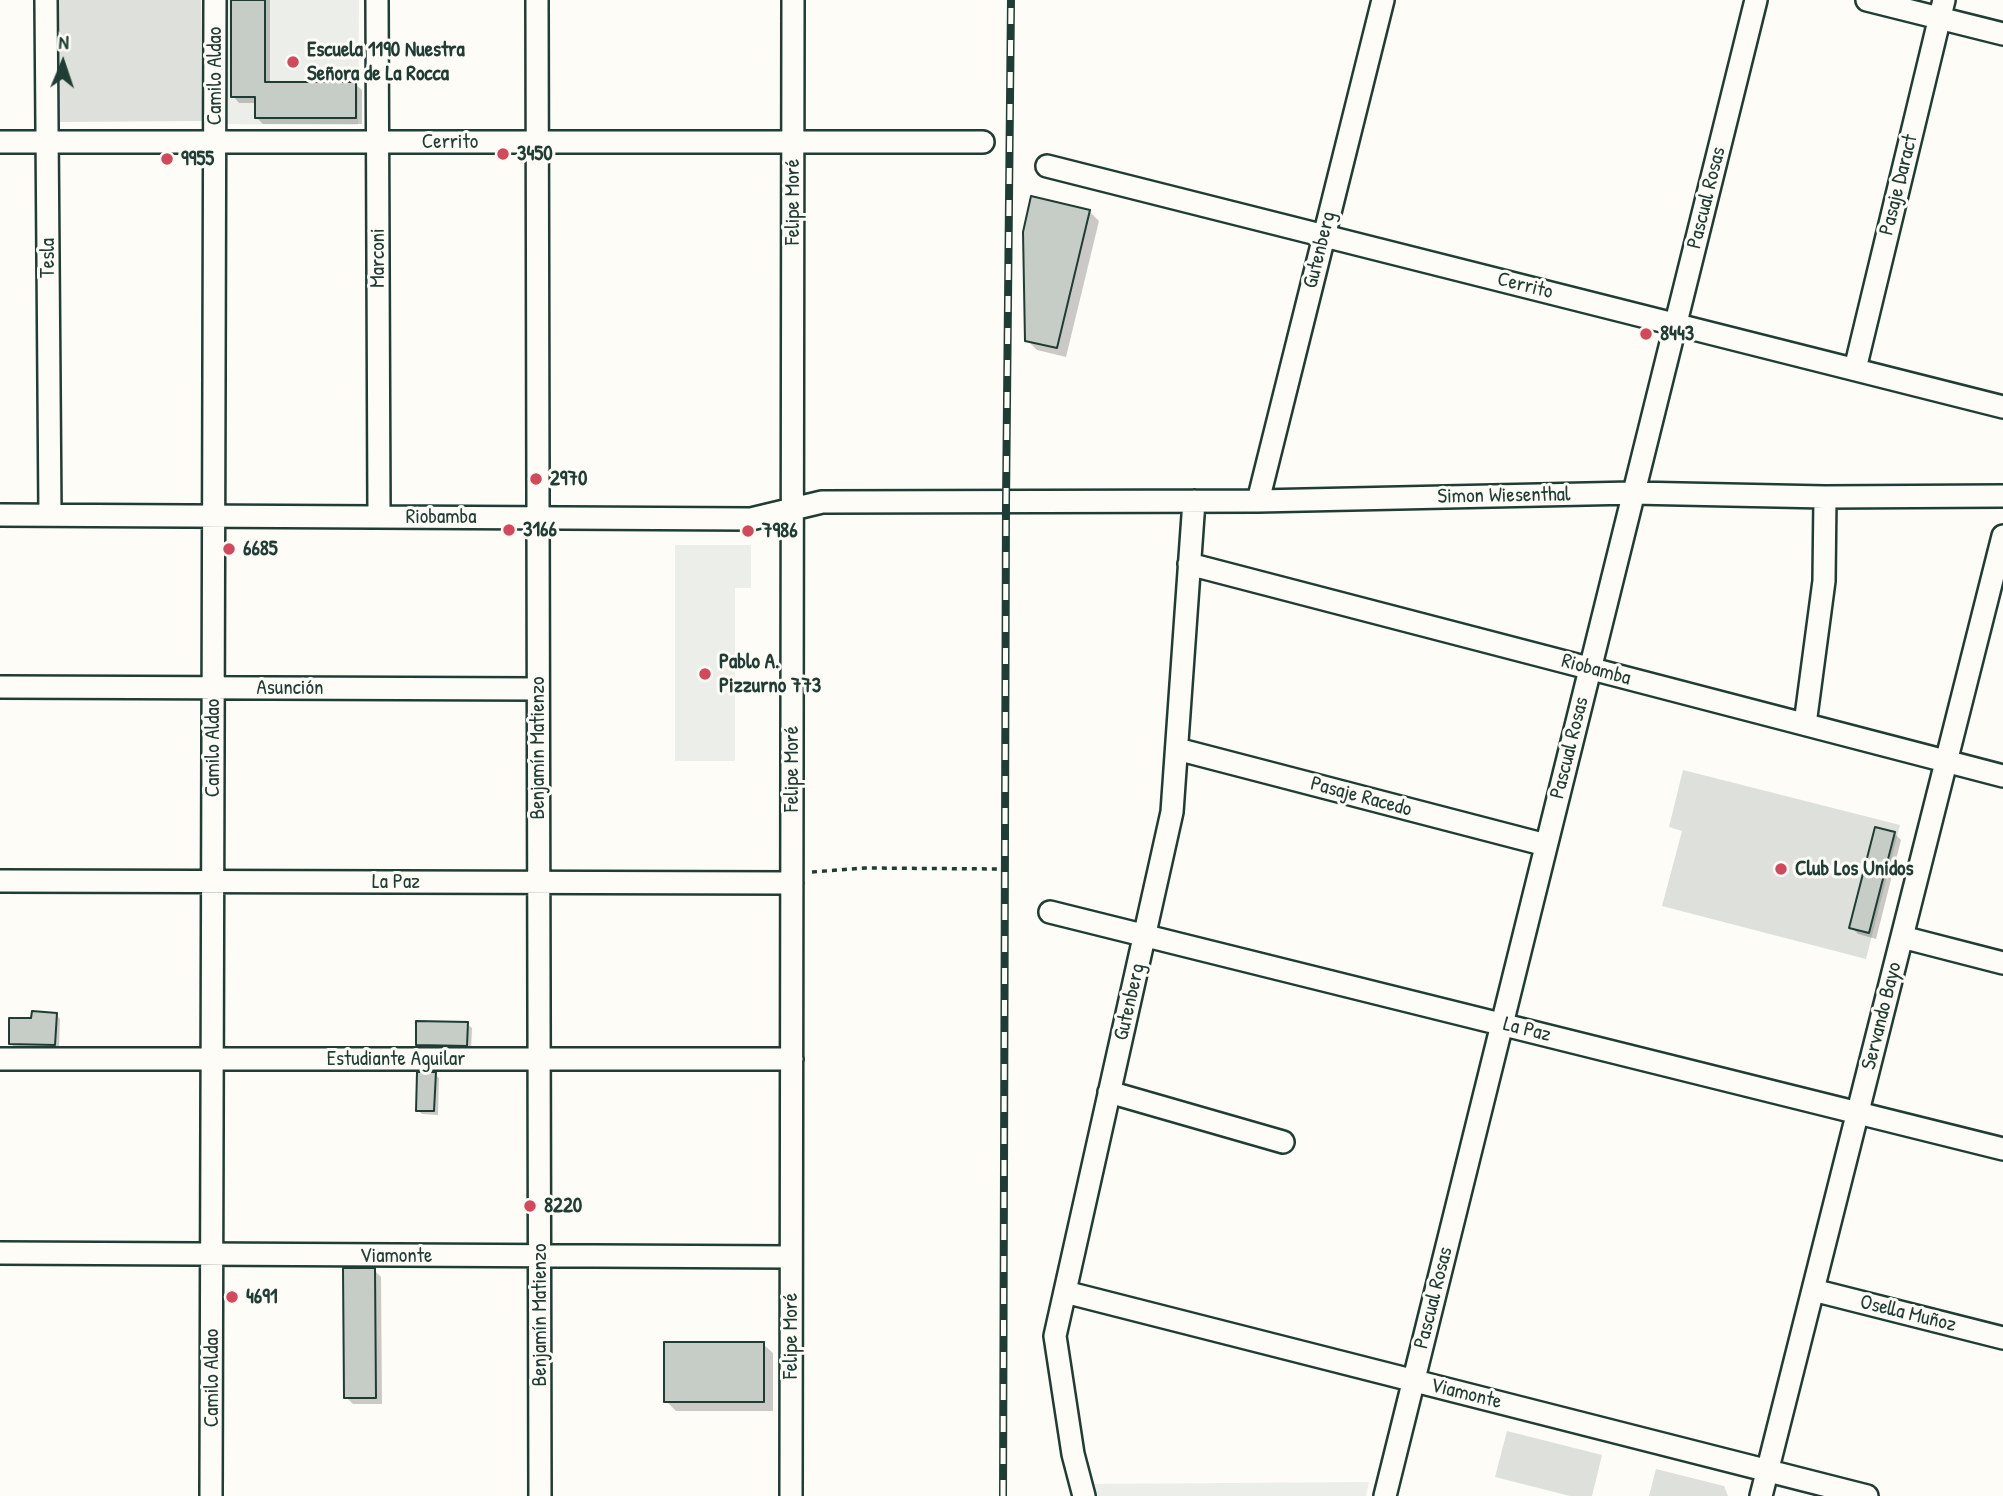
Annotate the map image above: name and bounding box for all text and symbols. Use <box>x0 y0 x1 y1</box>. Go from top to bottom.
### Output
street label: Camilo Aldao <box>202 27 228 125</box>
north arrow <box>28 28 98 98</box>
text: N <box>58 29 69 55</box>
place label: Escuela 1190 Nuestra Señora de La Rocca <box>307 37 465 87</box>
marker: Escuela 1190 Nuestra Señora de La Rocca <box>285 54 301 70</box>
street label: Cerrito <box>422 129 478 155</box>
street label: Pasaje Daract <box>1874 132 1924 238</box>
place label: 3450 <box>517 141 553 167</box>
street label: Pascual Rosas <box>1682 144 1732 252</box>
place label: 9955 <box>181 146 214 172</box>
marker: 3450 <box>495 146 511 162</box>
marker: 9955 <box>159 151 175 167</box>
street label: Felipe Moré <box>780 159 806 245</box>
street label: Gutenberg <box>1298 209 1342 291</box>
street label: Marconi <box>365 228 391 288</box>
street label: Tesla <box>35 238 61 278</box>
street label: Cerrito <box>1495 267 1555 305</box>
place label: 8443 <box>1660 321 1694 347</box>
marker: 8443 <box>1638 326 1654 342</box>
place label: 2970 <box>550 466 587 492</box>
marker: 2970 <box>528 471 544 487</box>
street label: Simon Wiesenthal <box>1437 482 1571 510</box>
street label: Riobamba <box>406 504 476 530</box>
place label: 3166 <box>523 517 557 543</box>
place label: 7986 <box>762 518 798 544</box>
marker: 3166 <box>501 522 517 538</box>
marker: 7986 <box>740 523 756 539</box>
place label: 6685 <box>243 536 278 562</box>
marker: 6685 <box>221 541 237 557</box>
place label: Pablo A. Pizzurno 773 <box>719 649 821 699</box>
street label: Riobamba <box>1559 649 1633 691</box>
marker: Pablo A. Pizzurno 773 <box>697 666 713 682</box>
street label: Asunción <box>256 675 324 701</box>
street label: Benjamín Matienzo <box>525 677 551 819</box>
street label: Pascual Rosas <box>1545 694 1595 802</box>
street label: Camilo Aldao <box>200 699 226 797</box>
street label: Felipe Moré <box>779 726 805 812</box>
street label: Pasaje Racedo <box>1308 771 1414 823</box>
place label: Club Los Unidos <box>1795 856 1914 882</box>
marker: Club Los Unidos <box>1773 861 1789 877</box>
street label: La Paz <box>372 869 420 895</box>
street label: Servando Bayo <box>1856 960 1908 1072</box>
street label: Gutenberg <box>1109 961 1151 1043</box>
street label: La Paz <box>1501 1012 1553 1048</box>
street label: Estudiante Aguilar <box>327 1046 465 1072</box>
place label: 8220 <box>544 1193 582 1219</box>
marker: 8220 <box>522 1198 538 1214</box>
street label: Viamonte <box>360 1243 432 1269</box>
street label: Benjamín Matienzo <box>527 1244 553 1386</box>
street label: Pascual Rosas <box>1409 1244 1459 1352</box>
place label: 4691 <box>246 1284 278 1310</box>
marker: 4691 <box>224 1289 240 1305</box>
street label: Osella Muñoz <box>1857 1290 1959 1338</box>
street label: Felipe Moré <box>778 1293 804 1379</box>
street label: Camilo Aldao <box>199 1329 225 1427</box>
street label: Viamonte <box>1428 1373 1504 1415</box>

